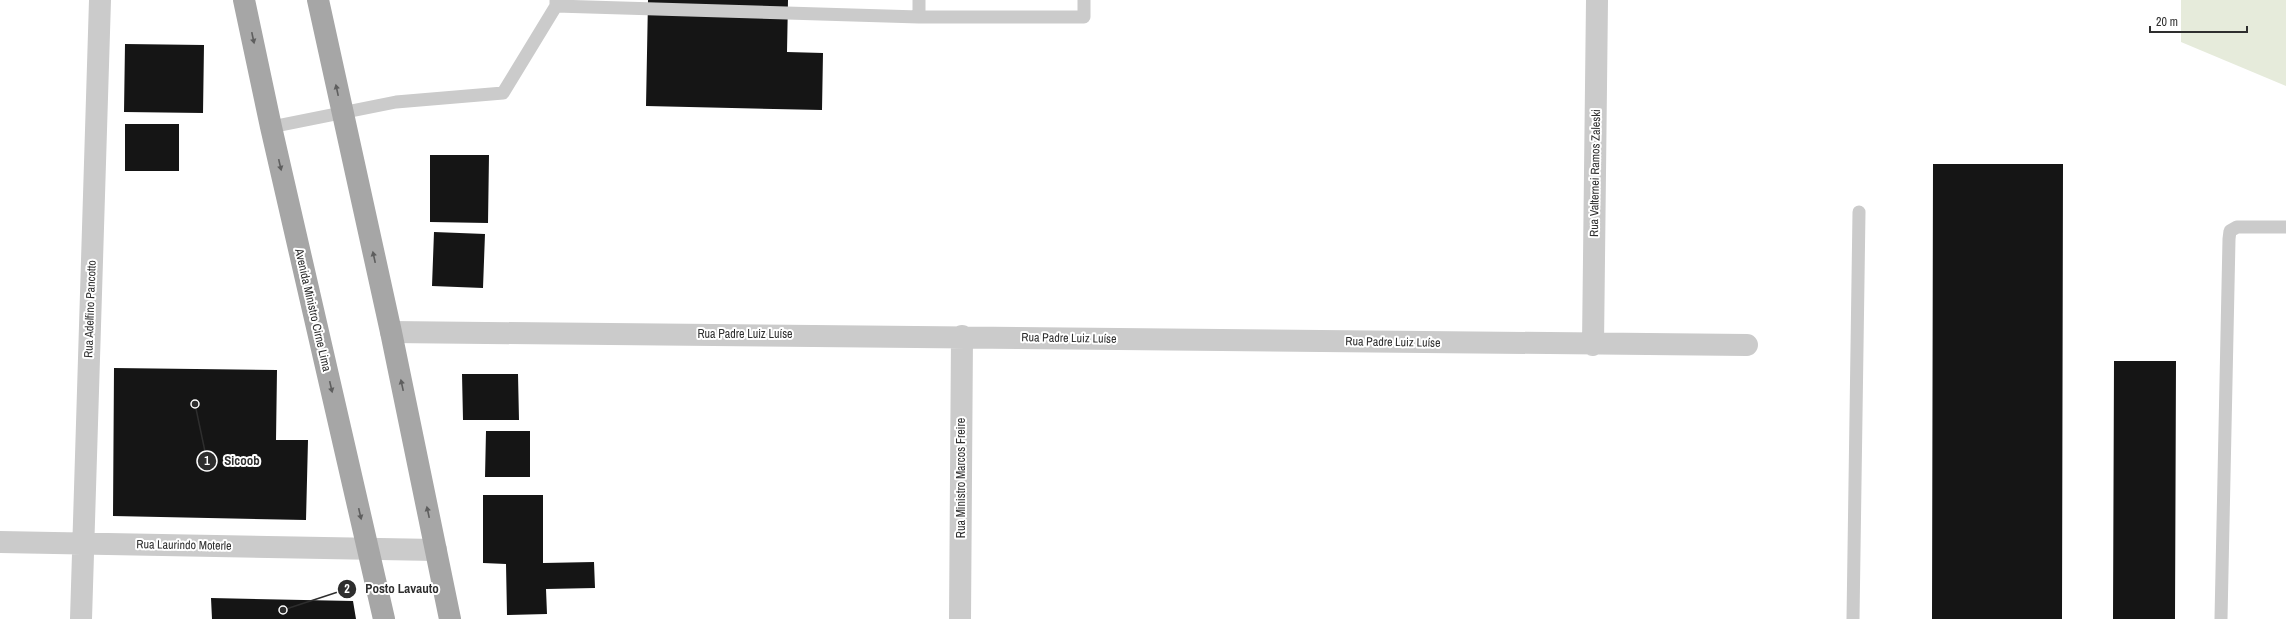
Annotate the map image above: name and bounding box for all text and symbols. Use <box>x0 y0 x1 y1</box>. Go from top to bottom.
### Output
scale bar <box>2150 8 2247 34</box>
text: 20 m <box>2156 14 2178 30</box>
one-way arrow <box>250 32 256 44</box>
one-way arrow <box>334 83 340 96</box>
street label: Rua Valternei Ramos Zaleski <box>1586 109 1604 237</box>
one-way arrow <box>278 159 284 171</box>
street label: Avenida Ministro Cirne Lima <box>291 246 335 374</box>
one-way arrow <box>371 251 377 264</box>
street label: Rua Adelfino Pancotto <box>80 260 100 358</box>
street label: Rua Padre Luiz Luíse <box>697 326 793 342</box>
street label: Rua Padre Luiz Luíse <box>1021 329 1117 347</box>
street label: Rua Padre Luiz Luíse <box>1345 333 1441 351</box>
one-way arrow <box>398 378 404 391</box>
one-way arrow <box>329 381 335 394</box>
street label: Rua Ministro Marcos Freire <box>953 418 969 538</box>
callout: Sicoob <box>197 448 268 473</box>
text: Sicoob <box>224 452 260 469</box>
text: 1 <box>204 453 210 469</box>
one-way arrow <box>425 506 431 518</box>
one-way arrow <box>358 508 364 520</box>
street label: Rua Laurindo Moterle <box>136 536 232 554</box>
callout: Posto Lavauto <box>337 576 447 601</box>
text: Posto Lavauto <box>365 580 439 597</box>
text: 2 <box>344 581 350 597</box>

